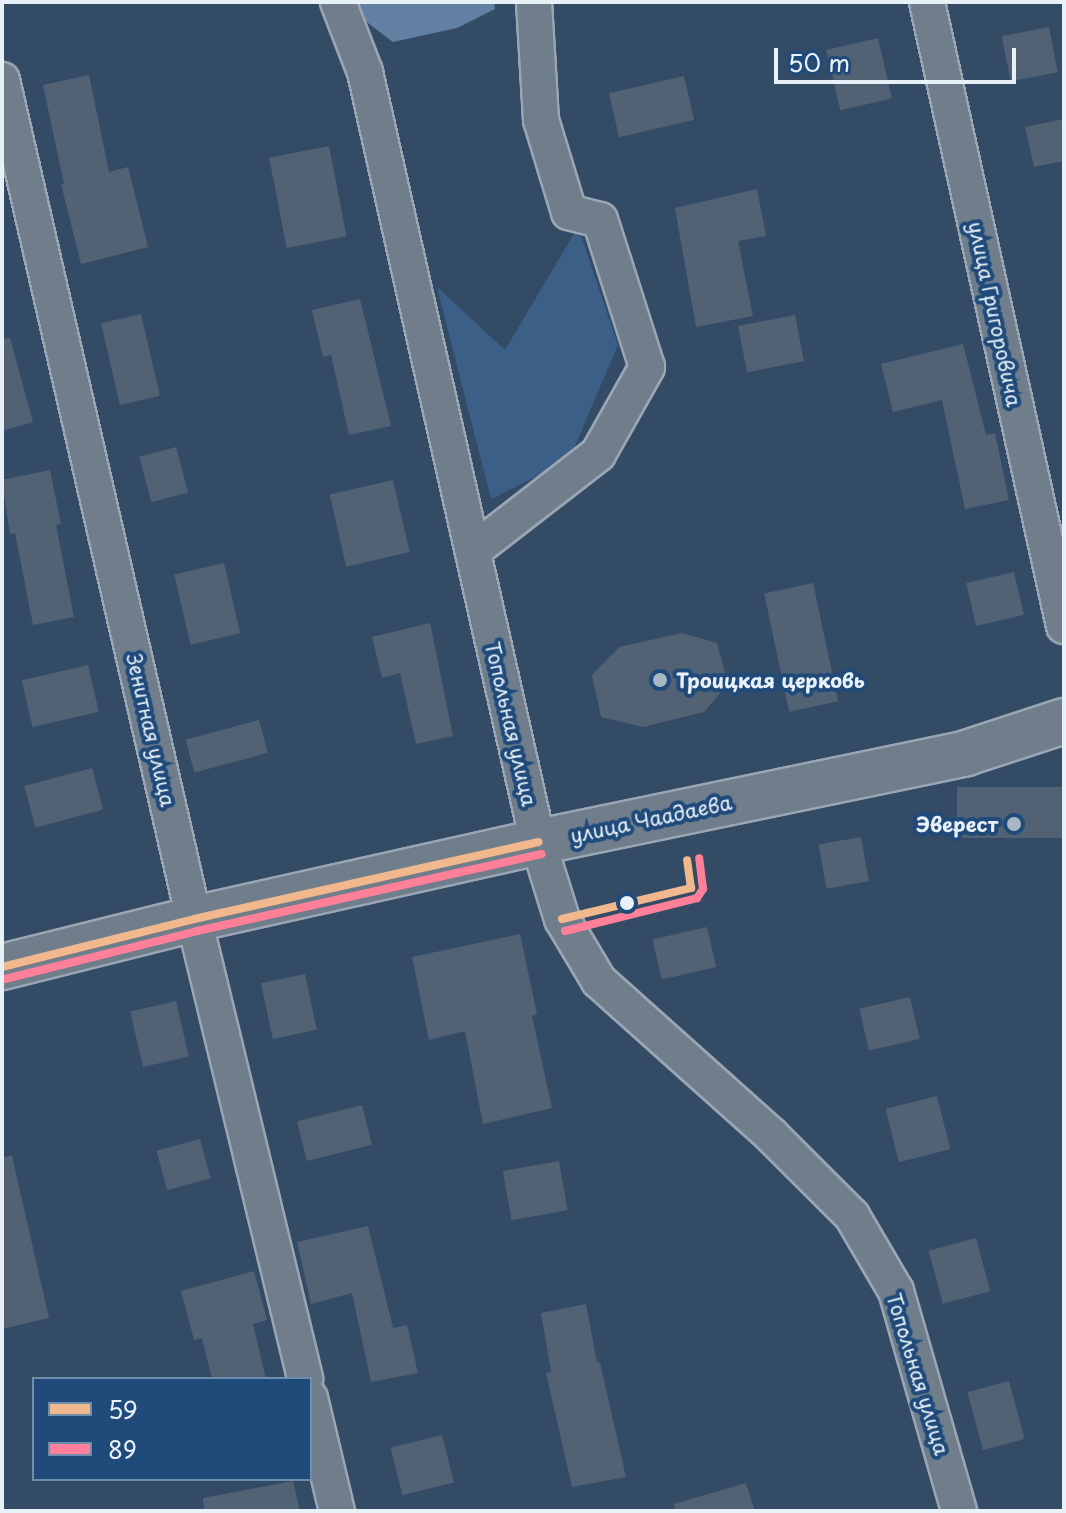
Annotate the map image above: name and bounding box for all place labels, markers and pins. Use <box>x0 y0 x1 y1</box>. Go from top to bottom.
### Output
place label: Троицкая церковь <box>676 668 865 692</box>
marker: Троицкая церковь <box>651 671 669 689</box>
place label: Эверест <box>916 812 998 836</box>
marker: Эверест <box>1005 815 1023 833</box>
unlabelled marker <box>619 895 635 911</box>

